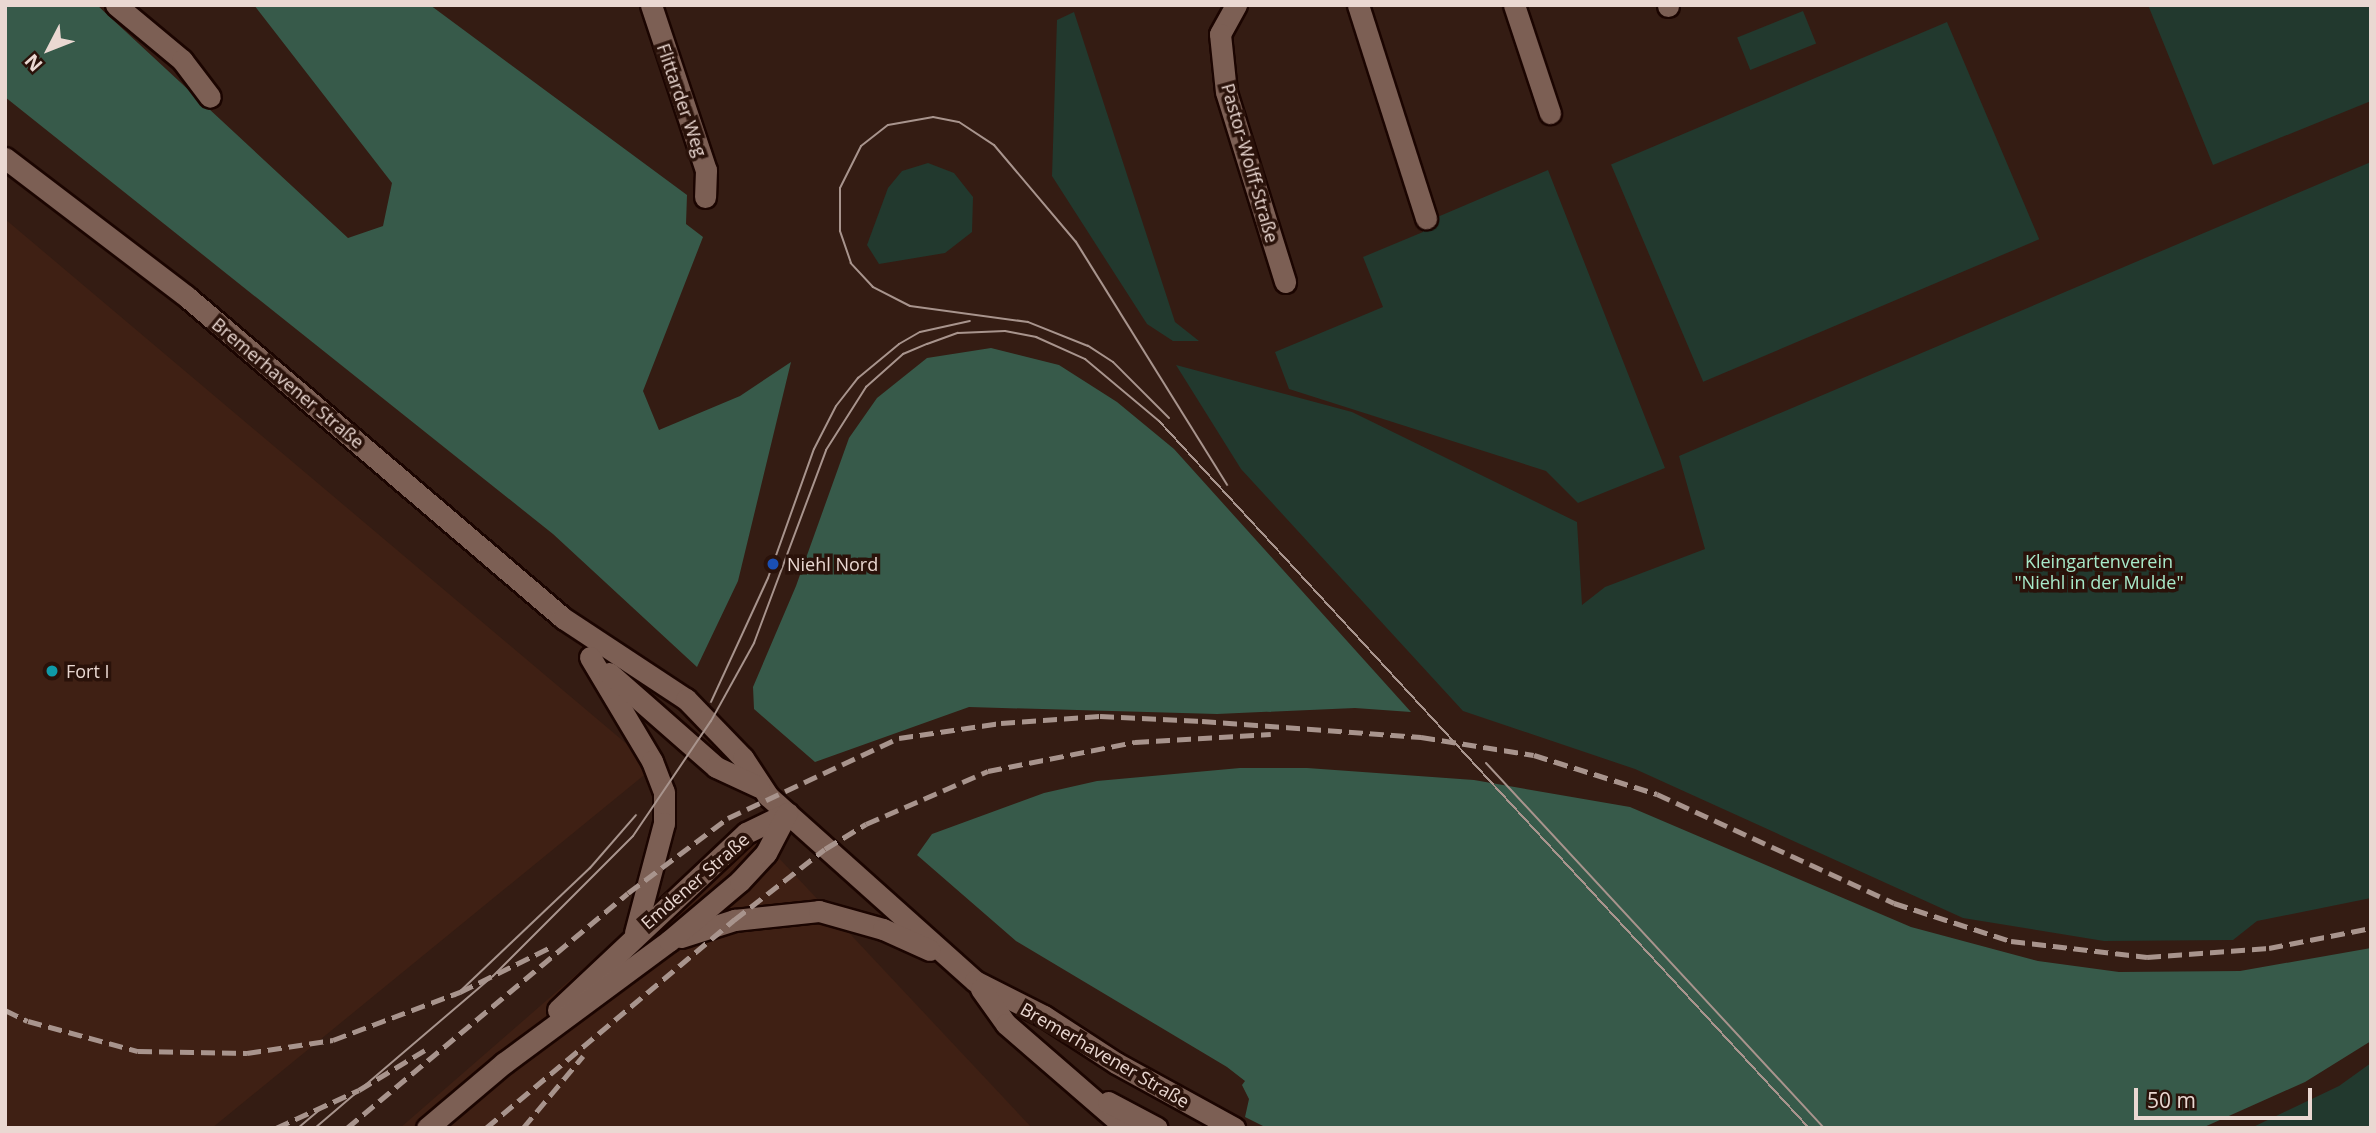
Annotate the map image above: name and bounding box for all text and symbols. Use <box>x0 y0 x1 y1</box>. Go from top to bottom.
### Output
north arrow <box>14 14 84 84</box>
street label: Flittarder Weg <box>653 41 711 159</box>
text: N <box>19 49 48 77</box>
street label: Pastor-Wolff-Straße <box>1217 81 1283 245</box>
street label: Bremerhavener Straße <box>208 313 368 453</box>
park label: Kleingartenverein "Niehl in der Mulde" <box>2014 551 2184 594</box>
place label: Niehl Nord <box>787 553 878 575</box>
marker: Niehl Nord <box>765 556 781 572</box>
place label: Fort I <box>66 660 110 682</box>
marker: Fort I <box>44 663 60 679</box>
street label: Emdener Straße <box>637 828 753 934</box>
street label: Bremerhavener Straße <box>1017 998 1193 1112</box>
scale bar <box>2138 1074 2316 1118</box>
text: 50 m <box>2147 1086 2196 1114</box>

